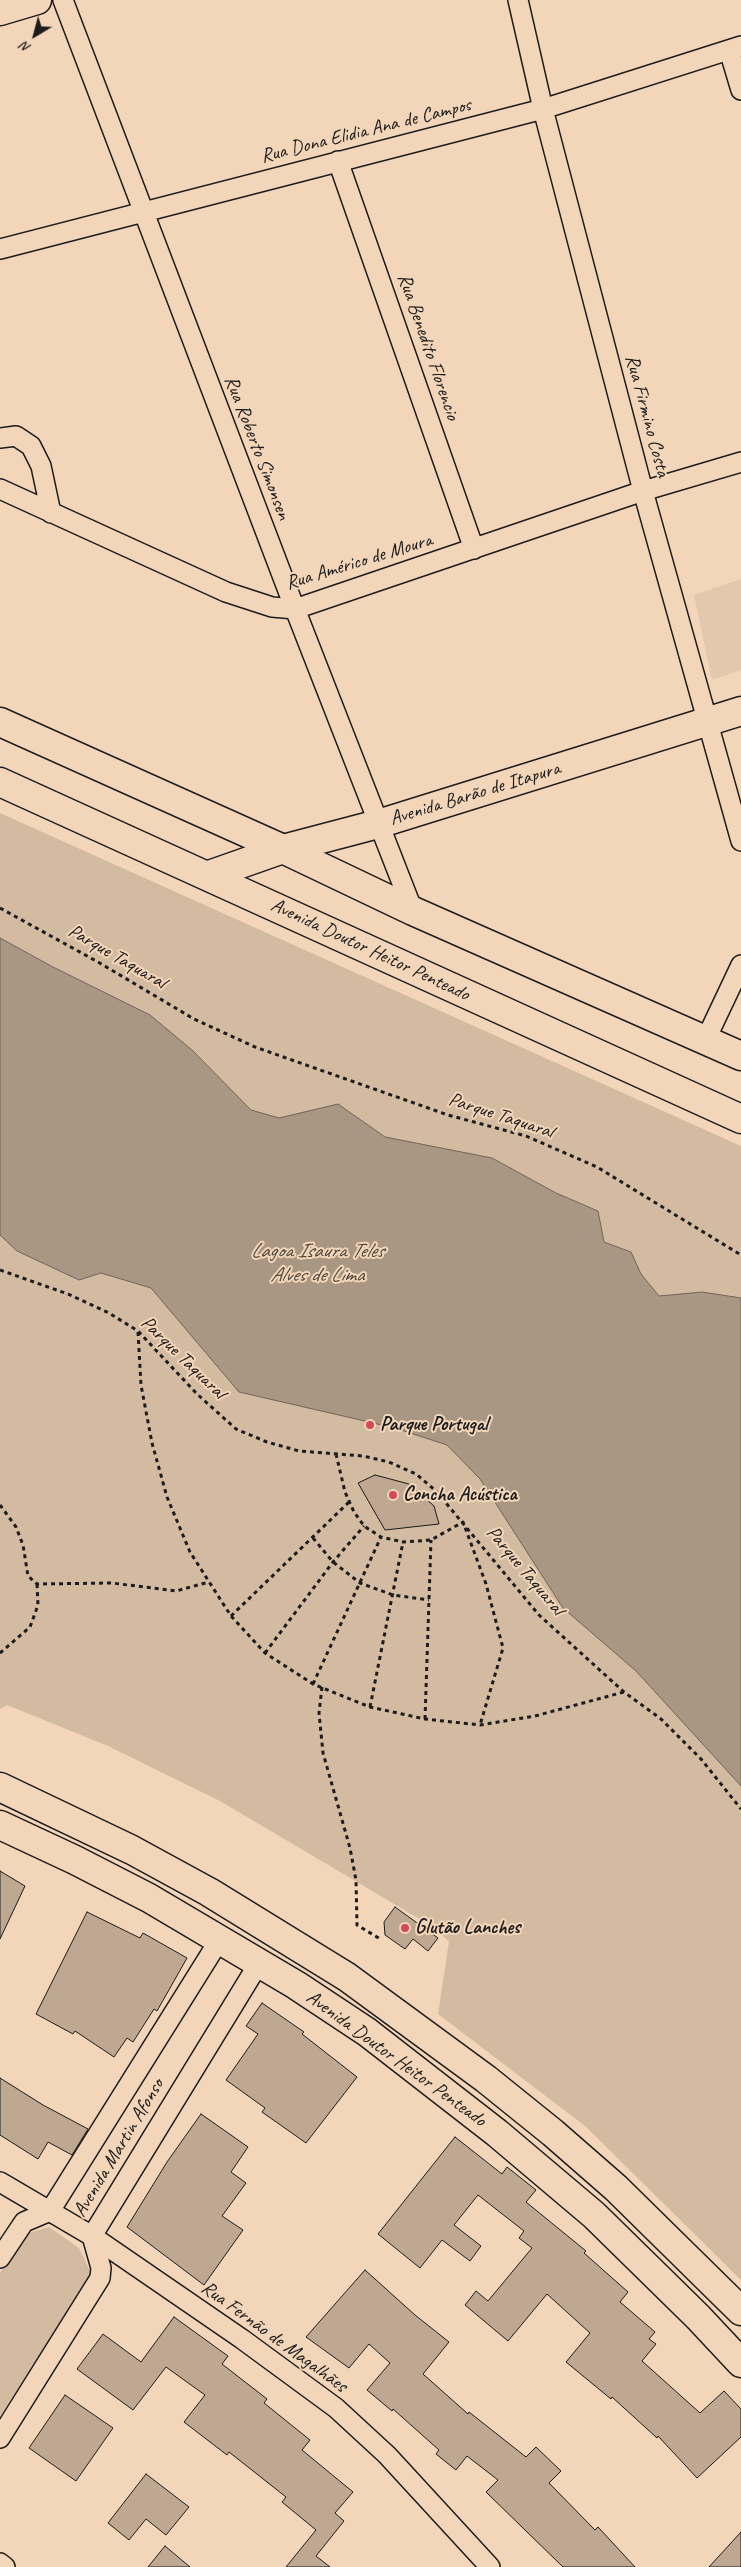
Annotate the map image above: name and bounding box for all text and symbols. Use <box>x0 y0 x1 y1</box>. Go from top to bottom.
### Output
north arrow <box>10 10 60 60</box>
text: N <box>17 38 34 57</box>
street label: Rua Dona Elidia Ana de Campos <box>258 93 474 169</box>
street label: Rua Benedito Florencio <box>392 271 464 423</box>
street label: Rua Firmino Costa <box>619 352 675 480</box>
street label: Rua Roberto Simonsen <box>218 373 296 523</box>
street label: Rua Américo de Moura <box>283 528 435 596</box>
street label: Avenida Barão de Itapura <box>387 757 563 831</box>
street label: Avenida Doutor Heitor Penteado <box>267 893 473 1007</box>
street label: Parque Taquaral <box>64 919 170 995</box>
street label: Parque Taquaral <box>445 1088 557 1144</box>
water label: Lagoa Isaura Teles Alves de Lima <box>251 1238 383 1288</box>
street label: Parque Taquaral <box>135 1311 231 1405</box>
place label: Parque Portugal <box>380 1413 488 1437</box>
marker: Parque Portugal <box>364 1419 376 1431</box>
place label: Concha Acústica <box>403 1483 517 1507</box>
marker: Concha Acústica <box>387 1489 399 1501</box>
street label: Parque Taquaral <box>481 1521 569 1621</box>
place label: Glutão Lanches <box>415 1916 520 1940</box>
marker: Glutão Lanches <box>399 1922 411 1934</box>
street label: Avenida Doutor Heitor Penteado <box>301 1986 491 2132</box>
street label: Avenida Martin Afonso <box>68 2075 170 2221</box>
street label: Rua Fernão de Magalhães <box>196 2276 352 2398</box>

